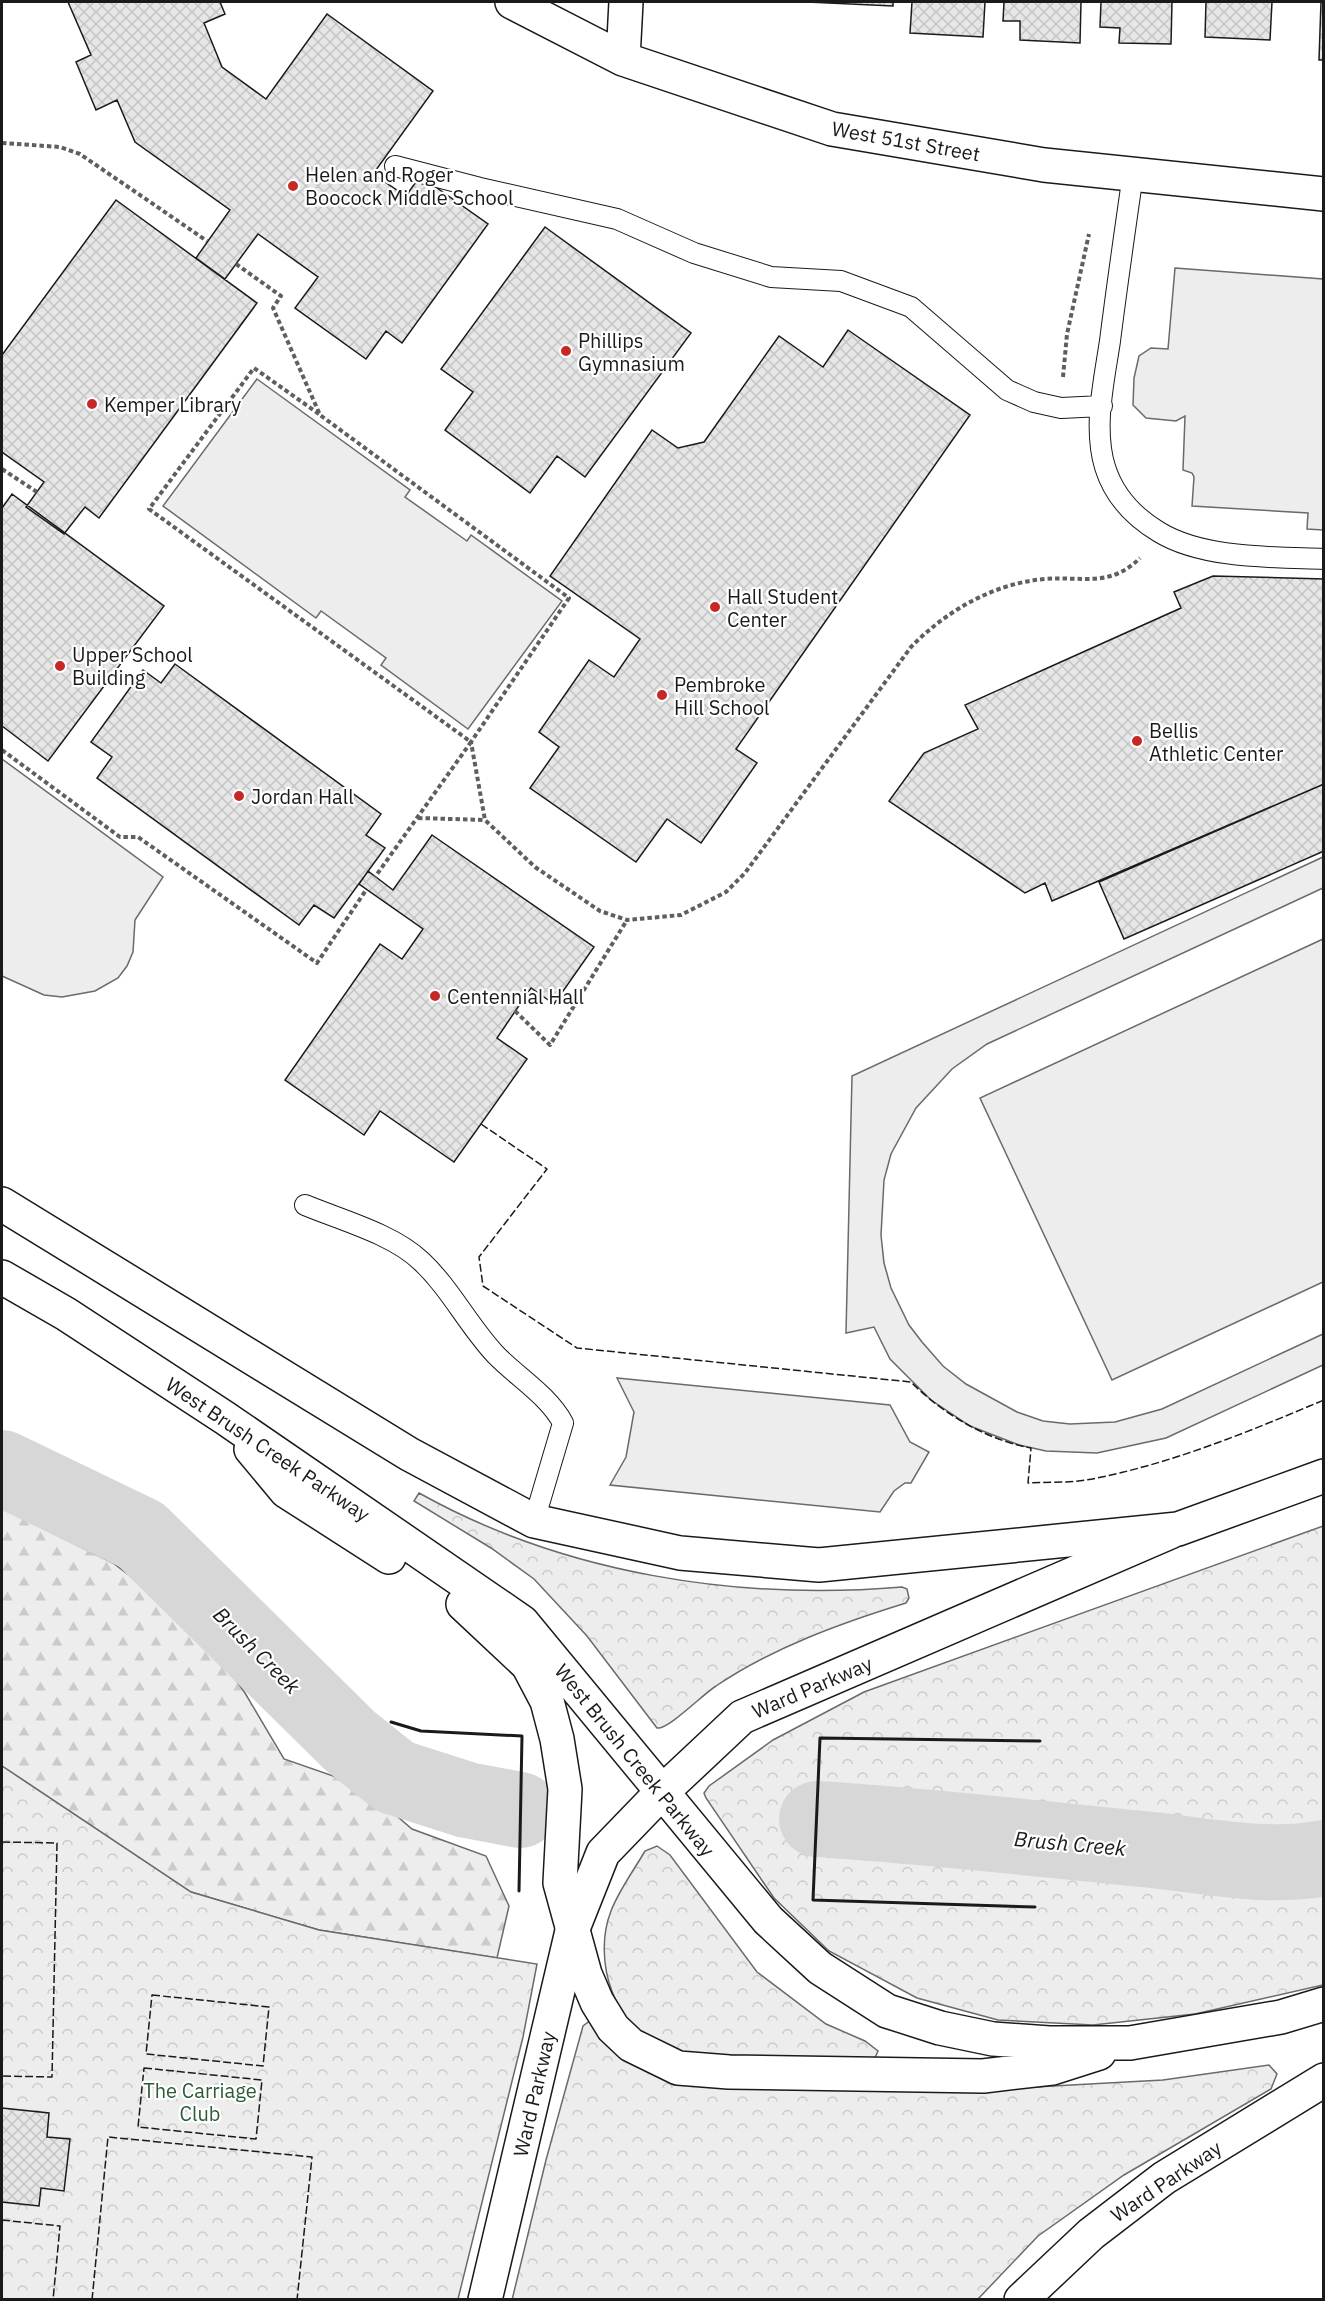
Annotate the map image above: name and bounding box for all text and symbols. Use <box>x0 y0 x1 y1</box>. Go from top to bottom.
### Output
street label: West 51st Street <box>830 115 982 167</box>
place label: Helen and Roger Boocock Middle School <box>305 161 513 211</box>
marker: Helen and Roger Boocock Middle School <box>286 179 300 193</box>
place label: Phillips Gymnasium <box>578 327 685 377</box>
marker: Phillips Gymnasium <box>559 344 573 358</box>
place label: Kemper Library <box>104 391 241 418</box>
marker: Kemper Library <box>85 397 99 411</box>
place label: Hall Student Center <box>727 583 838 633</box>
marker: Hall Student Center <box>708 600 722 614</box>
place label: Upper School Building <box>72 641 193 691</box>
marker: Upper School Building <box>53 659 67 673</box>
place label: Pembroke Hill School <box>674 671 770 721</box>
marker: Pembroke Hill School <box>655 688 669 702</box>
place label: Bellis Athletic Center <box>1149 717 1283 767</box>
marker: Bellis Athletic Center <box>1130 734 1144 748</box>
place label: Jordan Hall <box>251 783 354 810</box>
marker: Jordan Hall <box>232 789 246 803</box>
place label: Centennial Hall <box>447 983 584 1010</box>
marker: Centennial Hall <box>428 989 442 1003</box>
street label: West Brush Creek Parkway <box>161 1371 375 1527</box>
water label: Brush Creek <box>208 1601 307 1700</box>
street label: Ward Parkway <box>748 1650 876 1724</box>
street label: West Brush Creek Parkway <box>549 1658 721 1862</box>
water label: Brush Creek <box>1013 1824 1128 1862</box>
street label: Ward Parkway <box>506 2029 562 2159</box>
park label: The Carriage Club <box>143 2077 257 2127</box>
street label: Ward Parkway <box>1105 2134 1227 2228</box>

